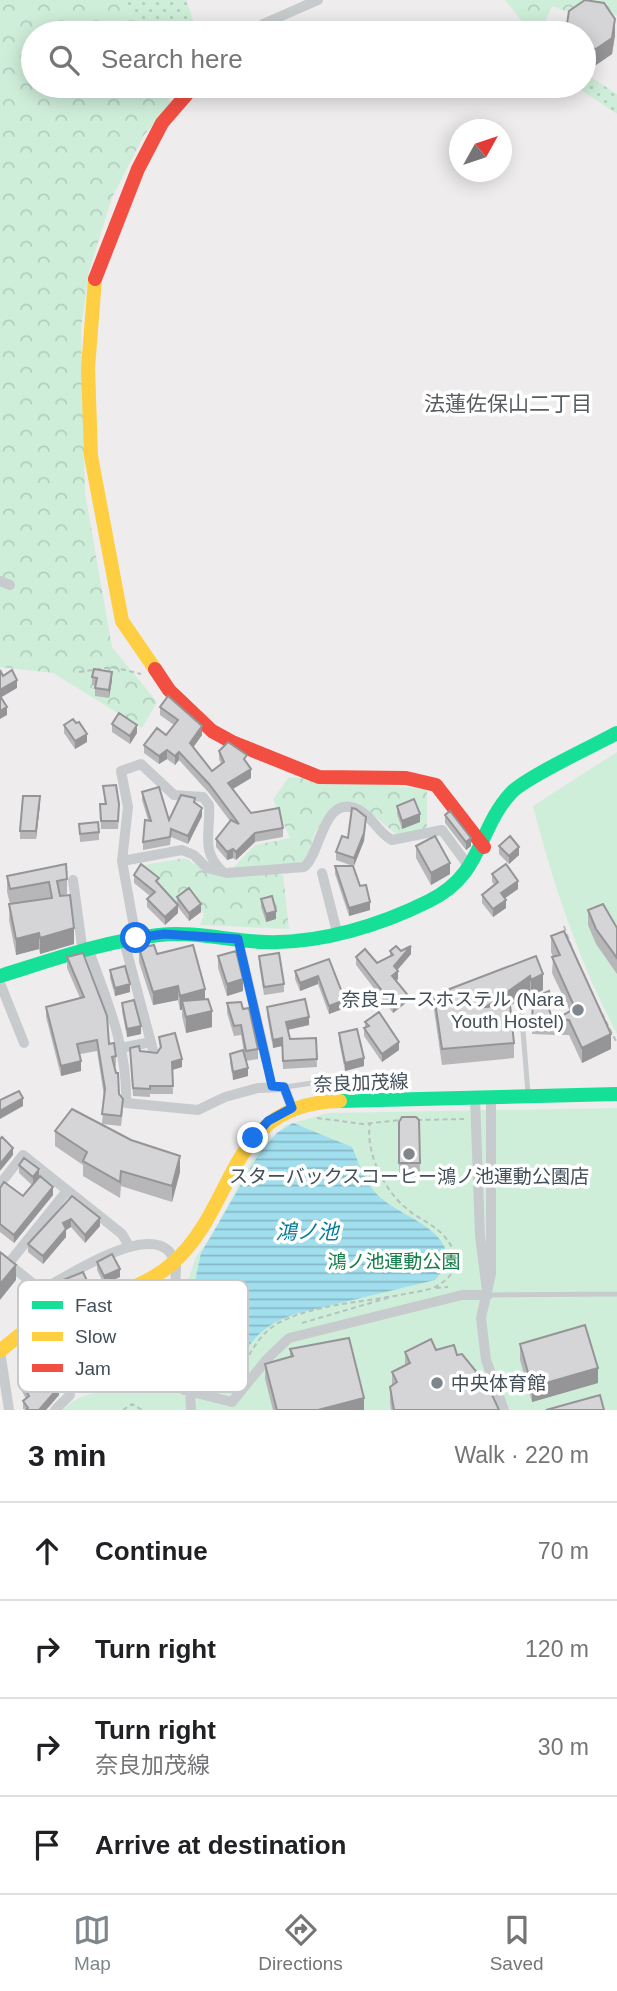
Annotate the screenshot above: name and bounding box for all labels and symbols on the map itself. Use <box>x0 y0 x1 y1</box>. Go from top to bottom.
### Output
north arrow <box>449 119 512 182</box>
district label: 法蓮佐保山二丁目 <box>424 392 592 415</box>
route start <box>120 922 151 953</box>
place label: 奈良ユースホステル (Nara Youth Hostel) <box>341 989 564 1032</box>
marker: 奈良ユースホステル (Nara Youth Hostel) <box>570 1002 586 1018</box>
street label: 奈良加茂線 <box>313 1071 409 1095</box>
route end <box>237 1122 268 1153</box>
marker: スターバックスコーヒー鴻ノ池運動公園店 <box>401 1146 417 1162</box>
place label: スターバックスコーヒー鴻ノ池運動公園店 <box>229 1166 589 1187</box>
water label: 鴻ノ池 <box>276 1220 340 1243</box>
park label: 鴻ノ池運動公園 <box>327 1251 461 1272</box>
legend <box>18 1280 248 1392</box>
text: Fast <box>75 1295 113 1316</box>
text: Slow <box>75 1326 116 1347</box>
text: Jam <box>75 1358 111 1379</box>
place label: 中央体育館 <box>451 1373 546 1394</box>
marker: 中央体育館 <box>429 1375 445 1391</box>

